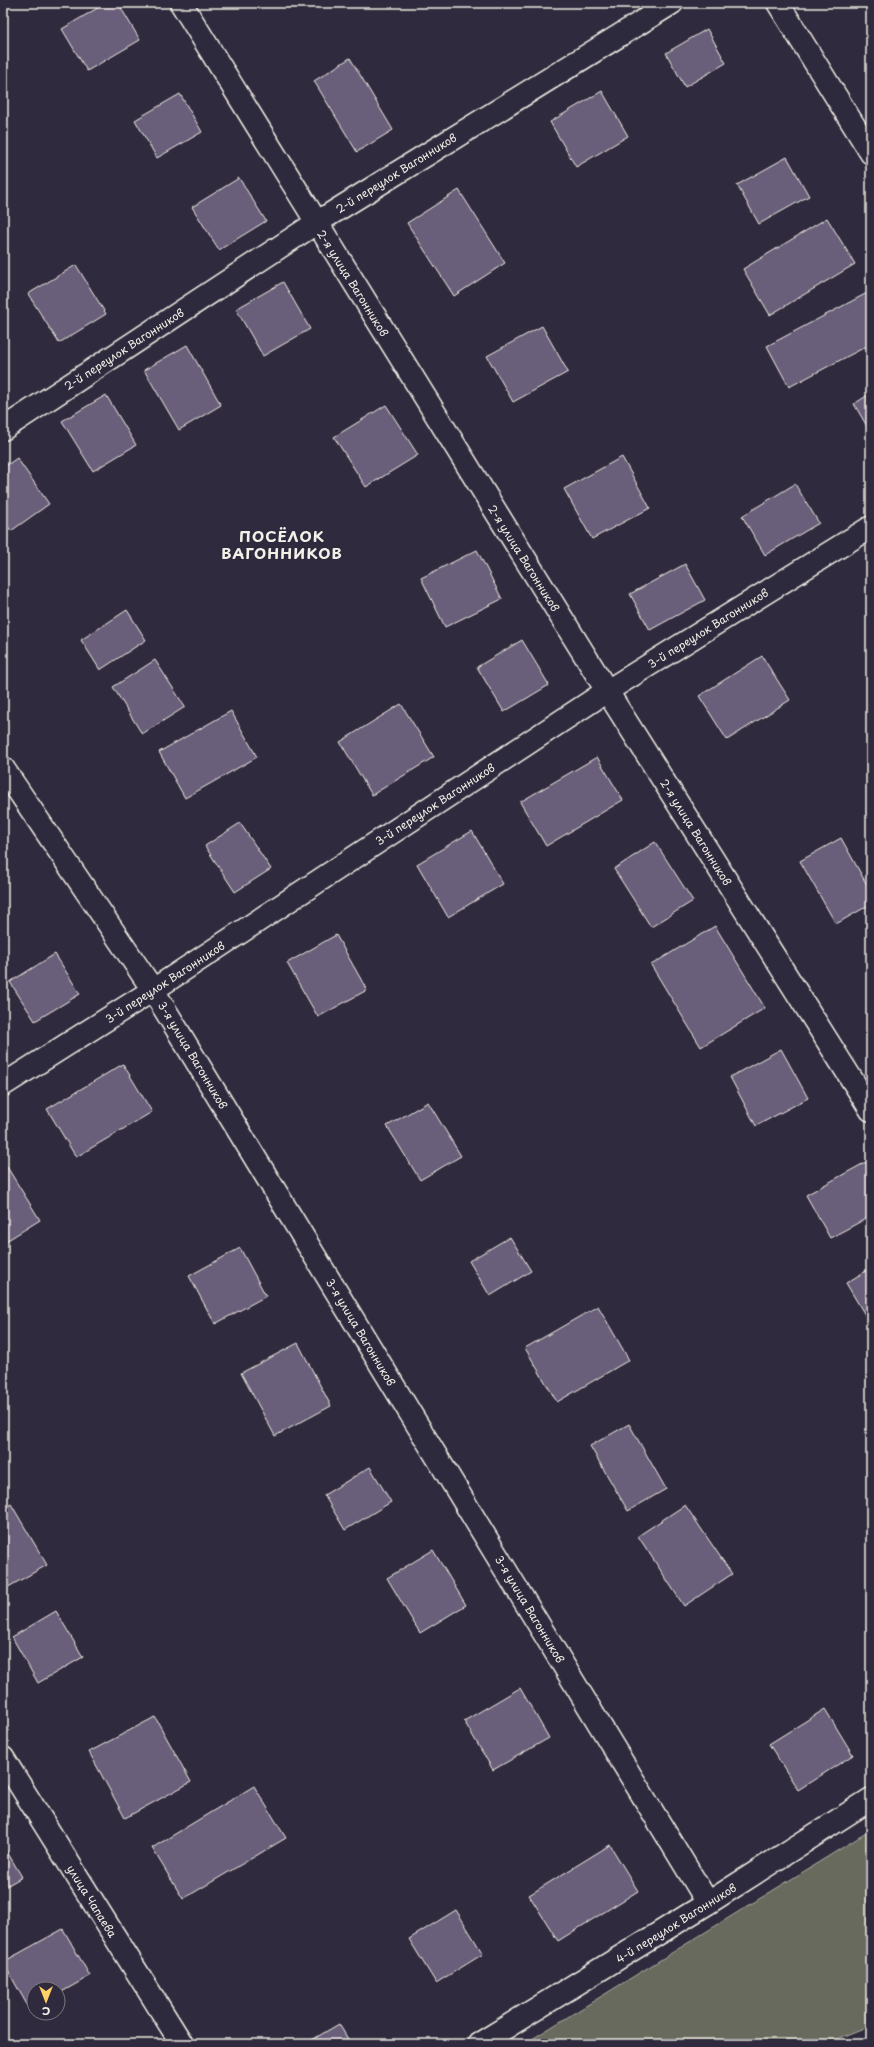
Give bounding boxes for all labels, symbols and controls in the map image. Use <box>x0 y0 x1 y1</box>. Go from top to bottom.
street label: 2-й переулок Вагонников <box>332 129 460 217</box>
street label: 2-я улица Вагонников <box>313 226 393 340</box>
street label: 2-й переулок Вагонников <box>61 304 187 394</box>
street label: 2-я улица Вагонников <box>484 501 564 615</box>
district label: ПОСЁЛОК ВАГОННИКОВ <box>221 524 343 564</box>
street label: 3-й переулок Вагонников <box>644 584 772 672</box>
street label: 3-й переулок Вагонников <box>372 759 498 849</box>
street label: 2-я улица Вагонников <box>656 775 736 889</box>
street label: 3-й переулок Вагонников <box>102 937 228 1027</box>
street label: 3-я улица Вагонников <box>154 998 232 1112</box>
street label: 3-я улица Вагонников <box>322 1275 400 1389</box>
street label: 3-я улица Вагонников <box>491 1552 569 1666</box>
street label: улица Чапаева <box>63 1861 121 1941</box>
street label: 4-й переулок Вагонников <box>612 1879 740 1967</box>
north arrow <box>26 1981 66 2021</box>
text: С <box>42 2003 50 2020</box>

